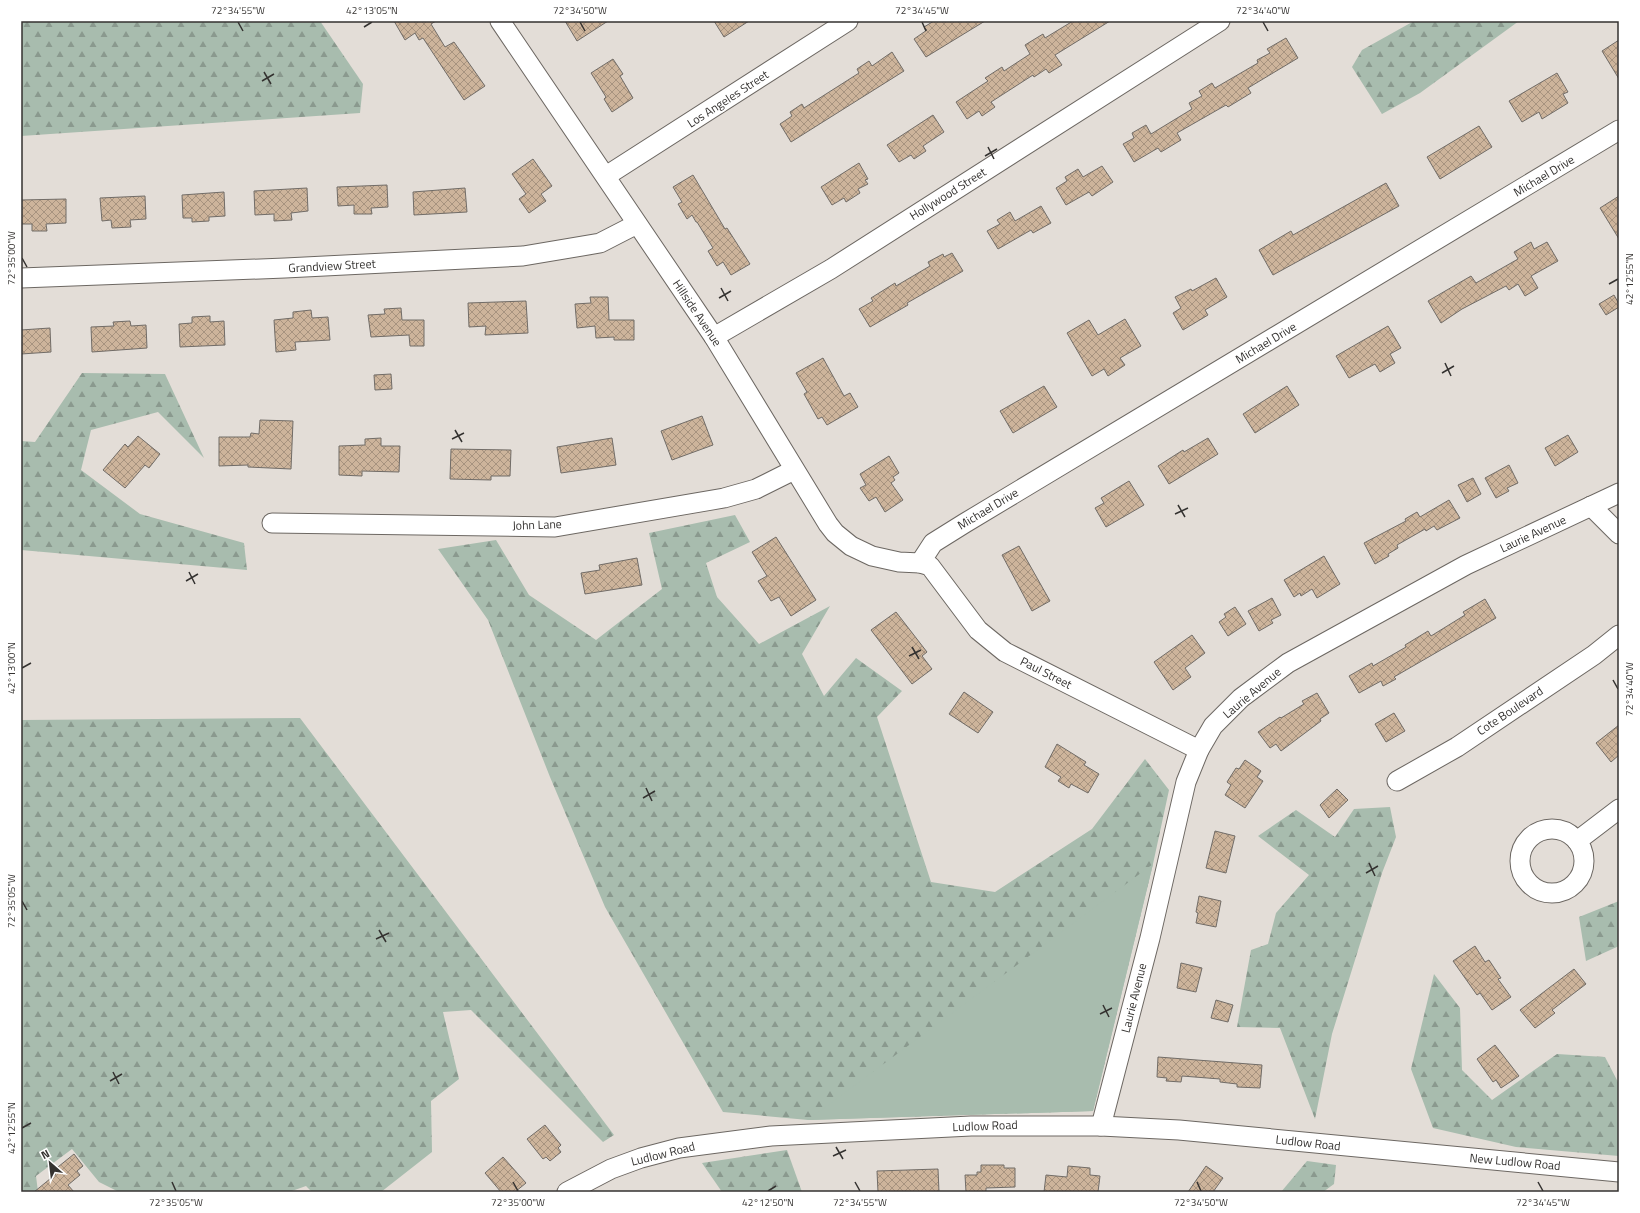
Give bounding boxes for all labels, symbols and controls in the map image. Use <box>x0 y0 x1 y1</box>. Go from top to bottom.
text: 72°34'55"W <box>211 3 265 18</box>
text: 42°13'05"N <box>346 3 398 18</box>
text: 72°34'50"W <box>553 3 607 18</box>
text: 72°34'45"W <box>895 3 949 18</box>
text: 72°34'40"W <box>1236 3 1290 18</box>
street label: Los Angeles Street <box>683 65 773 132</box>
street label: Michael Drive <box>1510 150 1578 201</box>
street label: Hollywood Street <box>906 162 990 225</box>
text: 72°35'00"W <box>4 231 19 285</box>
text: 42°12'55"N <box>1622 253 1637 305</box>
street label: Grandview Street <box>288 254 377 277</box>
street label: Hillside Avenue <box>668 275 727 350</box>
street label: Michael Drive <box>1232 317 1300 368</box>
street label: Michael Drive <box>954 483 1022 534</box>
street label: Laurie Avenue <box>1497 510 1569 557</box>
street label: John Lane <box>512 514 562 535</box>
text: 42°13'00"N <box>4 642 19 694</box>
street label: Paul Street <box>1017 651 1076 694</box>
street label: Laurie Avenue <box>1218 662 1285 723</box>
text: 72°34'40"W <box>1622 662 1637 716</box>
street label: Cote Boulevard <box>1473 681 1547 740</box>
text: 72°35'05"W <box>4 874 19 928</box>
street label: Laurie Avenue <box>1116 961 1151 1035</box>
text: 42°12'55"N <box>4 1102 19 1154</box>
street label: Ludlow Road <box>952 1115 1018 1136</box>
street label: Ludlow Road <box>1275 1130 1341 1155</box>
street label: Ludlow Road <box>629 1136 697 1171</box>
north arrow <box>30 1143 70 1183</box>
text: N <box>38 1145 52 1163</box>
street label: New Ludlow Road <box>1469 1148 1561 1175</box>
text: 72°35'05"W <box>149 1195 203 1210</box>
text: 72°35'00"W <box>491 1195 545 1210</box>
text: 42°12'50"N <box>742 1195 794 1210</box>
text: 72°34'55"W <box>833 1195 887 1210</box>
text: 72°34'50"W <box>1174 1195 1228 1210</box>
text: 72°34'45"W <box>1516 1195 1570 1210</box>

